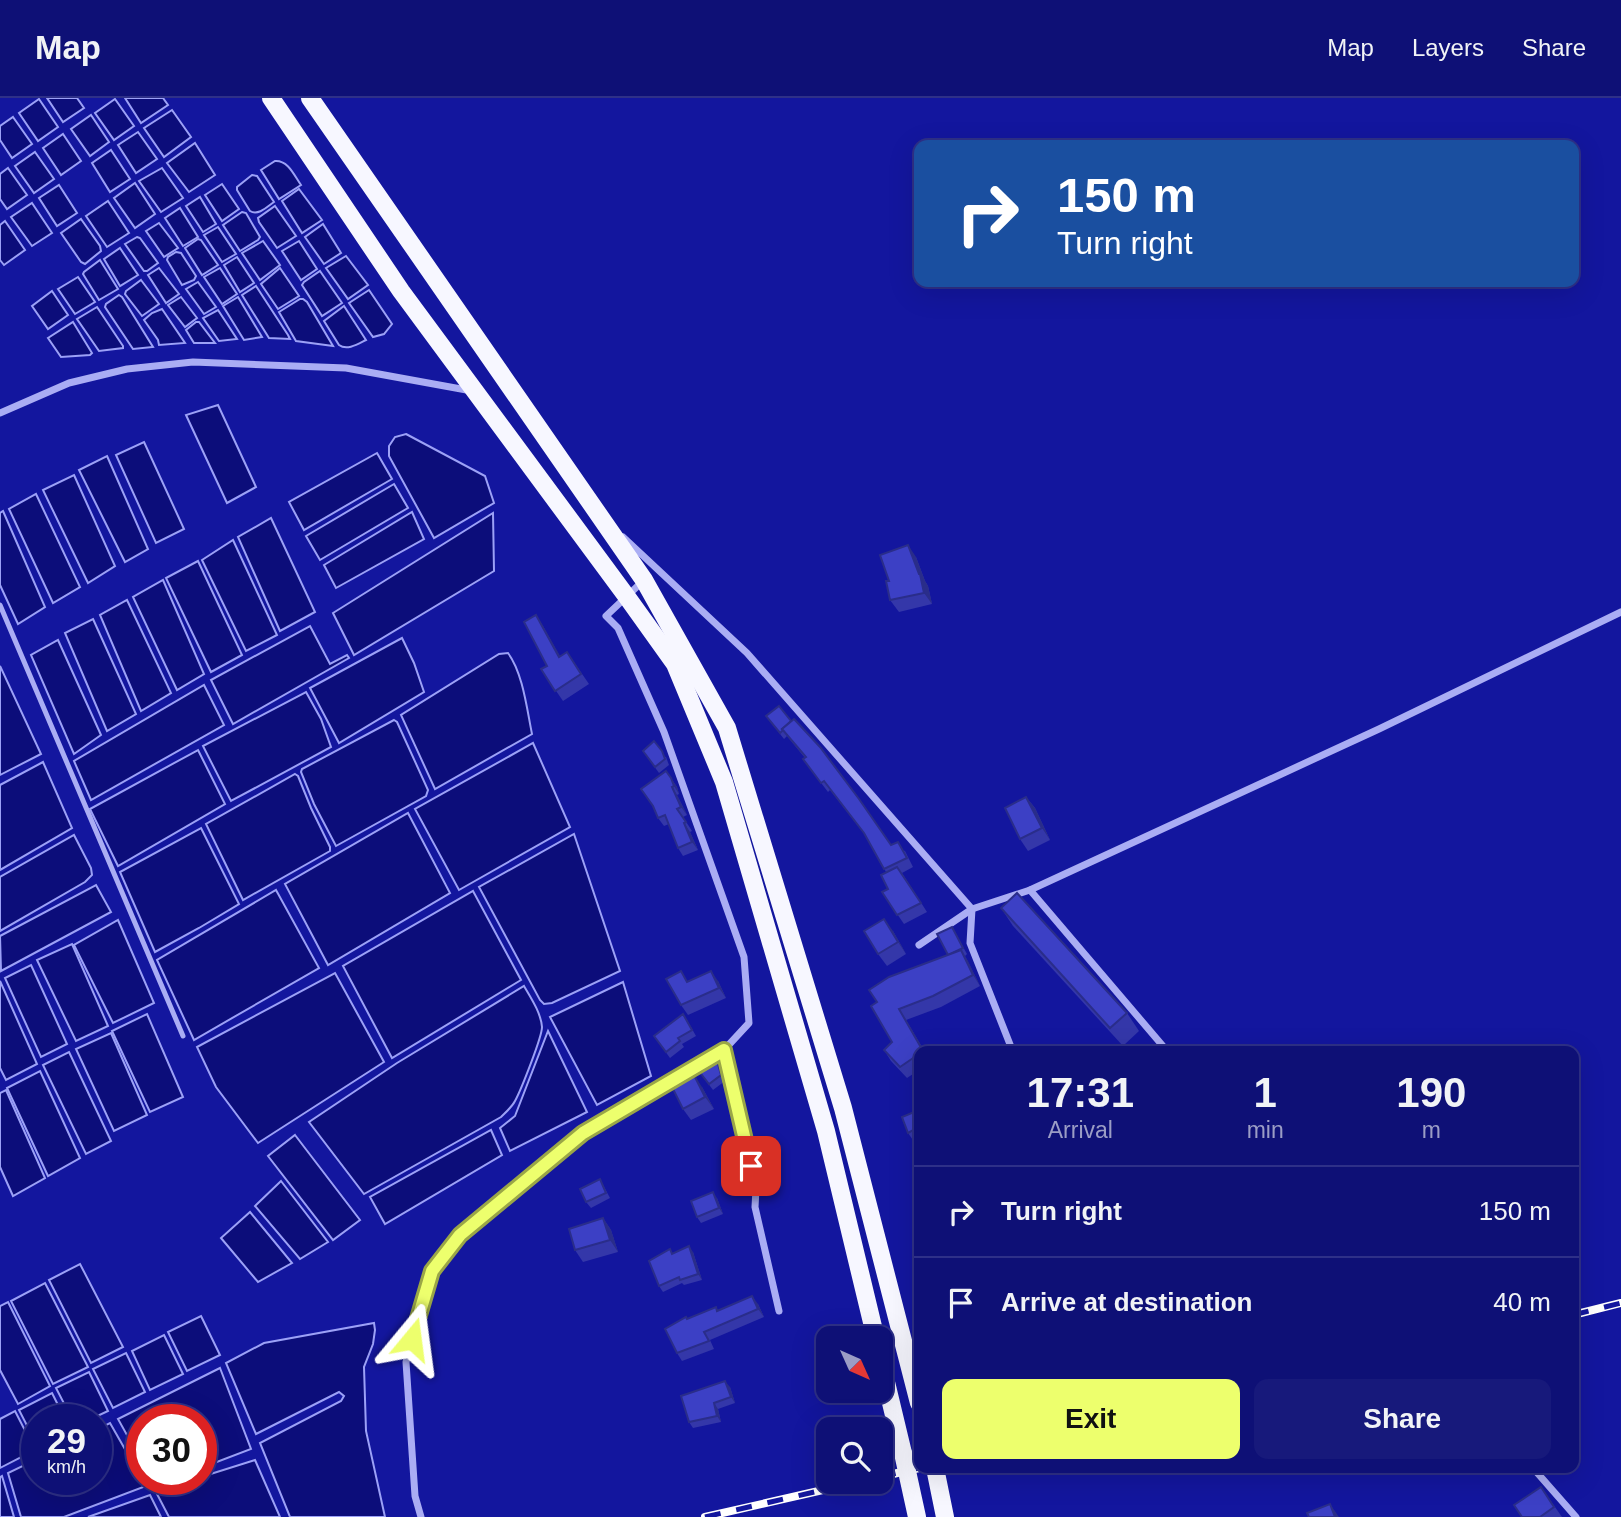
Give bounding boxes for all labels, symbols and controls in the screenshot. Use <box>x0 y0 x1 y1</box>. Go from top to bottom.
text: Map <box>35 29 101 66</box>
text: Map <box>1327 34 1374 61</box>
text: Layers <box>1412 34 1484 61</box>
text: Share <box>1522 34 1586 61</box>
icon: right <box>942 168 1033 259</box>
text: 150 m <box>1057 168 1196 222</box>
text: Turn right <box>1057 225 1193 261</box>
text: 17:31 <box>1027 1069 1134 1116</box>
text: 1 <box>1253 1069 1277 1116</box>
text: 190 <box>1396 1069 1466 1116</box>
text: Arrival <box>1048 1117 1113 1143</box>
text: min <box>1247 1117 1284 1143</box>
text: m <box>1422 1117 1441 1143</box>
pin <box>721 1136 781 1196</box>
icon: arrive <box>732 1147 770 1185</box>
icon: right <box>942 1193 980 1231</box>
text: Turn right <box>1001 1196 1122 1226</box>
text: 150 m <box>1479 1196 1551 1226</box>
icon: arrive <box>942 1284 980 1322</box>
text: Arrive at destination <box>1001 1287 1252 1317</box>
text: 40 m <box>1493 1287 1551 1317</box>
position arrow <box>375 1302 449 1376</box>
north arrow <box>816 1326 892 1404</box>
map controls <box>816 1326 893 1494</box>
button: Exit <box>942 1379 1240 1459</box>
button: Share <box>1254 1379 1551 1459</box>
speed limit sign: 30 <box>126 1404 217 1495</box>
button: search <box>816 1417 893 1494</box>
text: 29 <box>47 1421 86 1460</box>
text: km/h <box>47 1457 86 1477</box>

